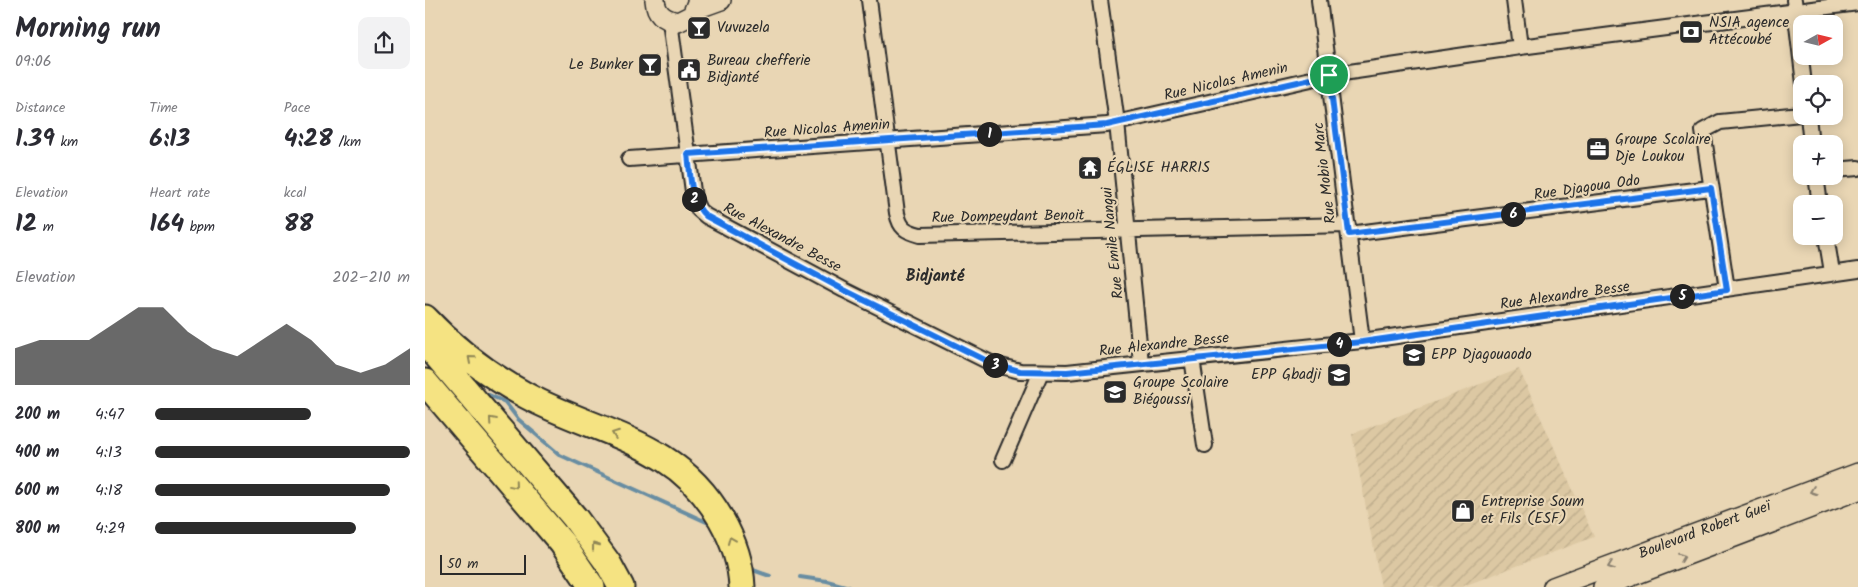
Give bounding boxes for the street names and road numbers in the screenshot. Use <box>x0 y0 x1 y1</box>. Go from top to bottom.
street label: Rue Nicolas Amenin <box>1162 56 1290 108</box>
street label: Rue Nicolas Amenin <box>763 113 891 145</box>
street label: Rue Mobio Marc <box>1307 121 1343 225</box>
street label: Rue Djagoua Odo <box>1532 169 1642 207</box>
street label: Rue Emile Nangui <box>1095 184 1131 300</box>
street label: Rue Alexandre Besse <box>719 197 846 279</box>
street label: Rue Dompeydant Benoit <box>931 204 1085 230</box>
street label: Rue Alexandre Besse <box>1499 275 1632 317</box>
street label: Rue Alexandre Besse <box>1098 326 1231 364</box>
street label: Boulevard Robert Gueï <box>1635 494 1776 566</box>

